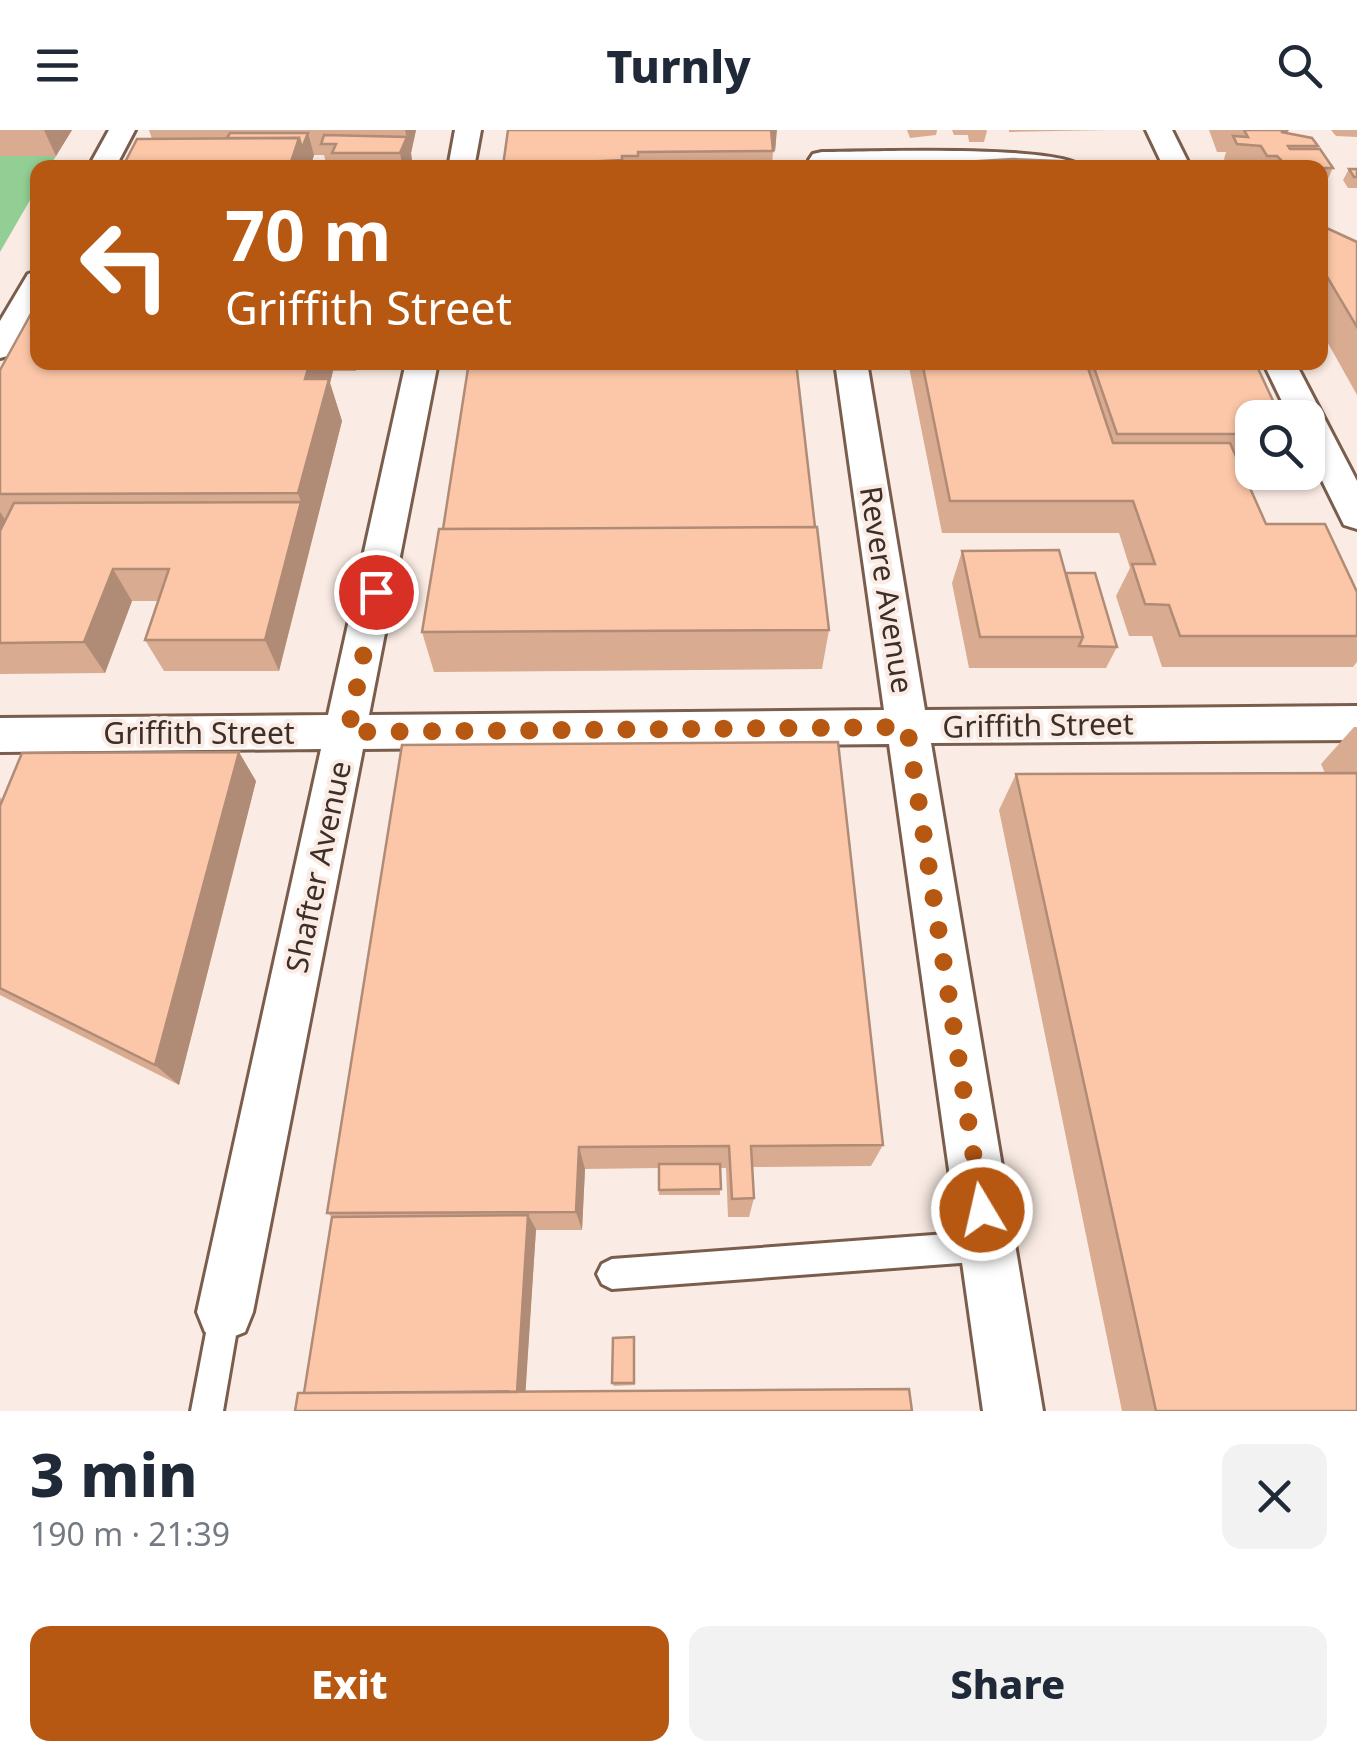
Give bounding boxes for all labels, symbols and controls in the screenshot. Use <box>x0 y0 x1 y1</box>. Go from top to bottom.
text: Turnly <box>606 35 751 96</box>
icon: menu <box>30 38 85 93</box>
icon: search <box>1272 38 1327 93</box>
text: 70 m <box>225 186 392 282</box>
icon: left <box>60 200 190 330</box>
text: Griffith Street <box>225 277 512 338</box>
map controls <box>1235 400 1325 490</box>
button: search <box>1235 400 1325 490</box>
street label: Revere Avenue <box>851 483 924 696</box>
pin <box>334 550 419 635</box>
icon: arrive <box>349 565 404 620</box>
street label: Griffith Street <box>942 702 1134 747</box>
street label: Griffith Street <box>103 712 295 753</box>
street label: Shafter Avenue <box>275 757 360 976</box>
position arrow <box>930 1158 1034 1262</box>
text: 3 min <box>30 1433 198 1515</box>
button: close <box>1222 1444 1327 1549</box>
text: 190 m · 21:39 <box>30 1512 230 1555</box>
button: Exit <box>30 1626 669 1741</box>
button: Share <box>689 1626 1327 1741</box>

